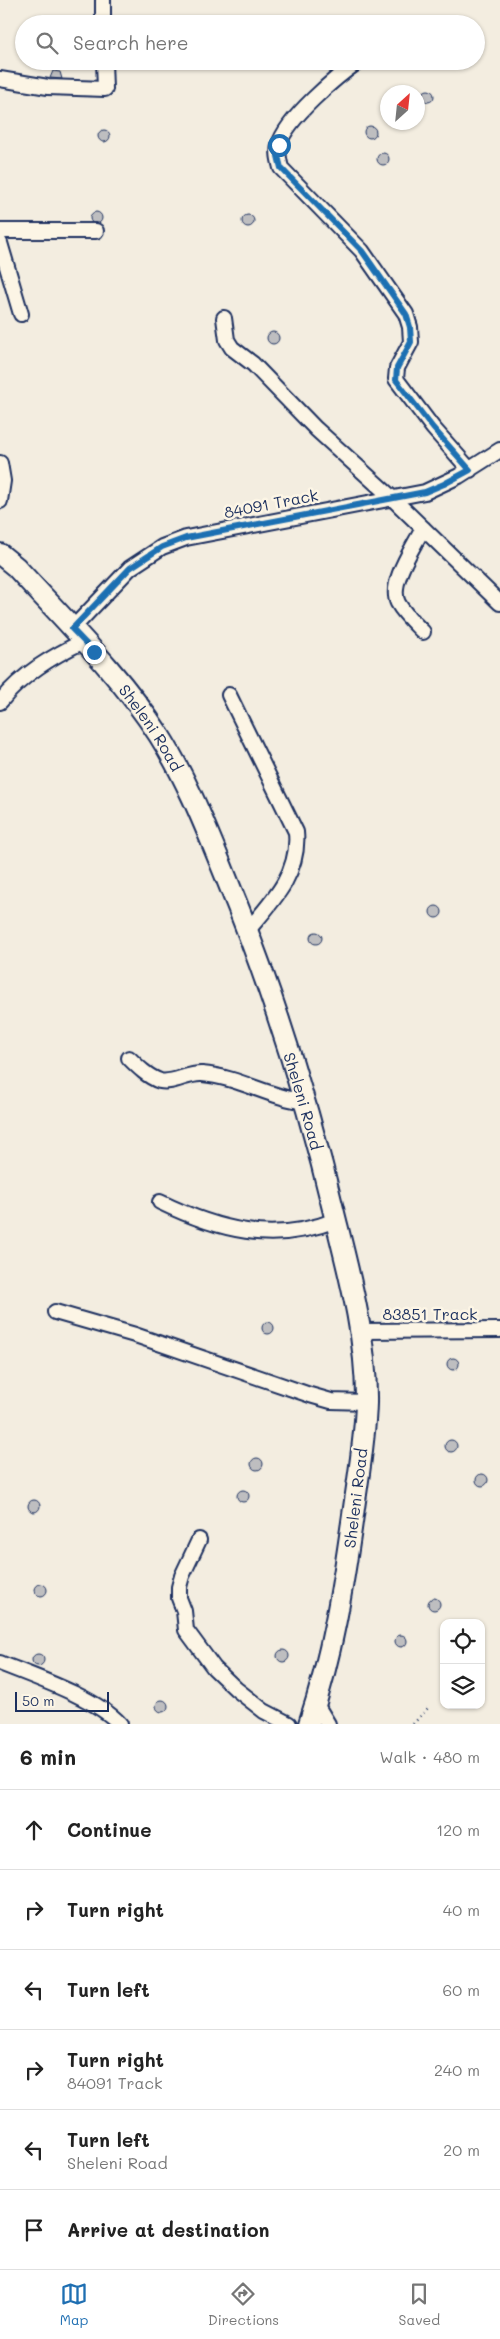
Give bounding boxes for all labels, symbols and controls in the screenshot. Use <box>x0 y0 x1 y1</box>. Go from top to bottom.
search box <box>15 15 485 70</box>
icon: search <box>33 29 61 57</box>
text: Search here <box>73 30 189 55</box>
north arrow <box>380 85 425 130</box>
route start <box>268 134 291 157</box>
street label: 84091 Track <box>222 484 320 522</box>
route end <box>83 641 106 664</box>
street label: Sheleni Road <box>115 679 188 774</box>
street label: Sheleni Road <box>280 1049 328 1152</box>
street label: 83851 Track <box>382 1303 478 1324</box>
street label: Sheleni Road <box>338 1447 372 1549</box>
map controls <box>440 1619 485 1709</box>
button: locate <box>440 1619 485 1664</box>
button: layers <box>440 1664 485 1709</box>
scale bar <box>15 1689 109 1712</box>
text: 50 m <box>22 1691 54 1710</box>
text: 6 min <box>20 1743 76 1770</box>
text: Walk · 480 m <box>379 1746 480 1767</box>
icon: ahead <box>20 1816 48 1844</box>
text: Continue <box>67 1817 152 1842</box>
text: 120 m <box>436 1819 480 1840</box>
icon: right <box>20 1896 48 1924</box>
text: Turn right <box>67 1897 164 1922</box>
text: 40 m <box>443 1899 480 1920</box>
icon: left <box>20 1976 48 2004</box>
text: Turn left <box>67 1977 150 2002</box>
text: 60 m <box>443 1979 480 2000</box>
text: Turn right <box>67 2047 164 2072</box>
icon: right <box>20 2056 48 2084</box>
text: 240 m <box>434 2059 480 2080</box>
text: 84091 Track <box>67 2072 163 2093</box>
text: Turn left <box>67 2127 150 2152</box>
icon: left <box>20 2136 48 2164</box>
text: 20 m <box>443 2139 480 2160</box>
text: Sheleni Road <box>67 2152 168 2173</box>
icon: arrive <box>20 2216 48 2244</box>
text: Arrive at destination <box>67 2217 270 2242</box>
tab: Map <box>60 2280 88 2329</box>
tab: Directions <box>208 2280 279 2329</box>
tab: Saved <box>399 2280 440 2329</box>

